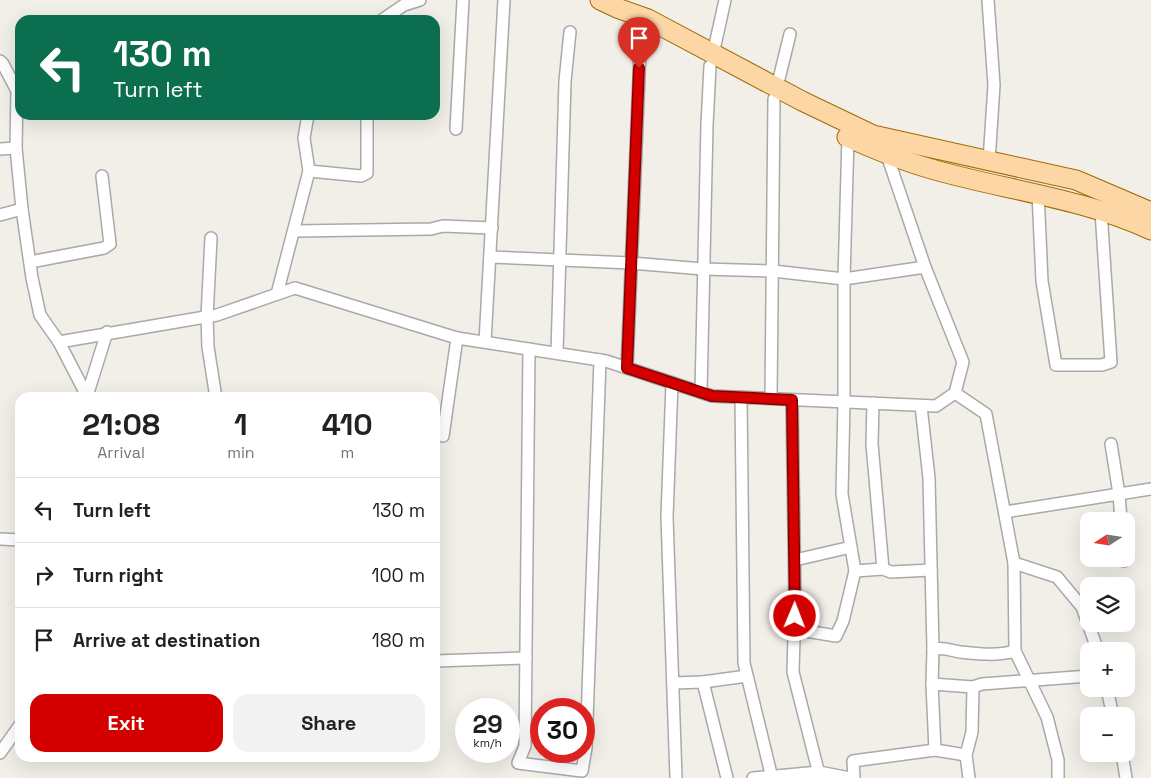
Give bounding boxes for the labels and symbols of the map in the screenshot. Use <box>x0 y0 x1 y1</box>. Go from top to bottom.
pin <box>618 17 660 68</box>
north arrow <box>1080 512 1135 568</box>
position arrow <box>768 589 820 641</box>
speed limit sign: 30 <box>530 698 595 763</box>

